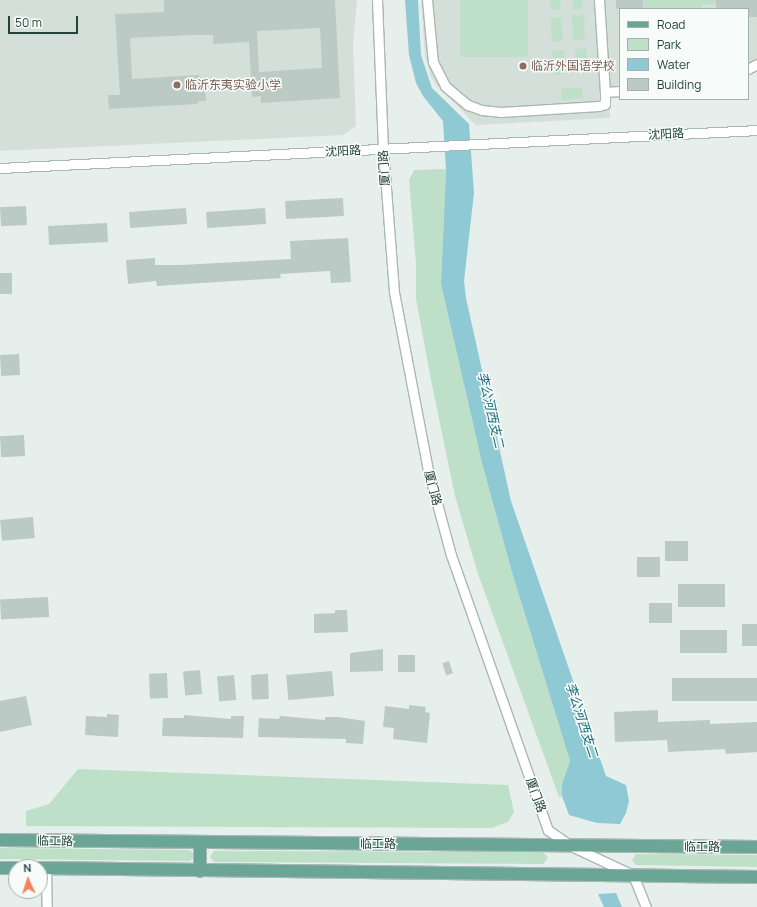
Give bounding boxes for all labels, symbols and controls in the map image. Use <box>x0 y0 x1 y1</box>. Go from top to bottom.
scale bar <box>10 8 80 34</box>
legend <box>619 8 749 100</box>
text: 50 m <box>15 14 42 31</box>
text: Road <box>657 16 685 33</box>
text: Park <box>657 36 681 53</box>
text: Water <box>657 56 690 73</box>
place label: 临沂外国语学校 <box>531 59 615 73</box>
marker: 临沂外国语学校 <box>518 61 528 71</box>
text: Building <box>657 76 701 93</box>
place label: 临沂东夷实验小学 <box>185 78 281 92</box>
marker: 临沂东夷实验小学 <box>172 80 182 90</box>
street label: 沈阳路 <box>648 126 684 142</box>
street label: 沈阳路 <box>325 143 361 159</box>
street label: 厦门路 <box>376 150 392 186</box>
water label: 李公河西支二 <box>475 370 507 450</box>
street label: 厦门路 <box>421 469 445 507</box>
water label: 李公河西支二 <box>563 680 601 760</box>
street label: 厦门路 <box>523 776 549 814</box>
street label: 临工路 <box>37 833 73 849</box>
street label: 临工路 <box>360 837 396 851</box>
street label: 临工路 <box>684 840 720 854</box>
north arrow <box>8 859 48 899</box>
text: N <box>23 860 32 875</box>

